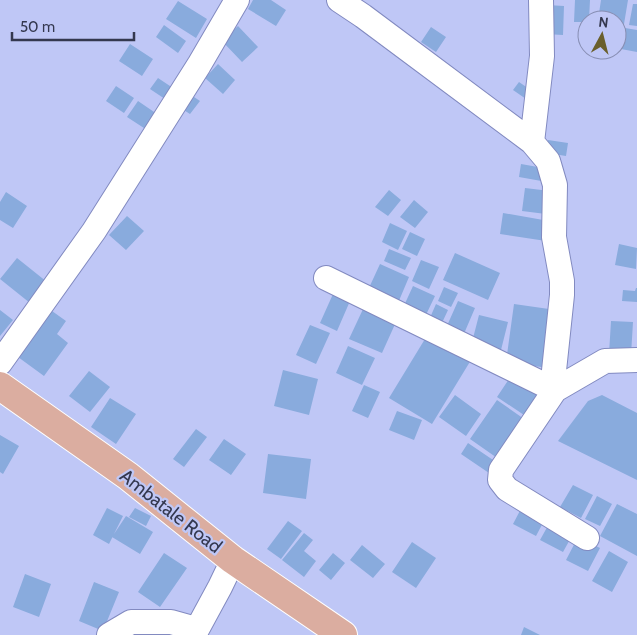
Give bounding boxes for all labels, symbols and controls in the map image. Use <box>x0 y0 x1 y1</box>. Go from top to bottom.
scale bar <box>12 10 135 42</box>
north arrow <box>577 10 627 60</box>
text: N <box>598 13 610 32</box>
text: 50 m <box>20 18 55 36</box>
street label: Ambatale Road <box>115 464 227 558</box>

